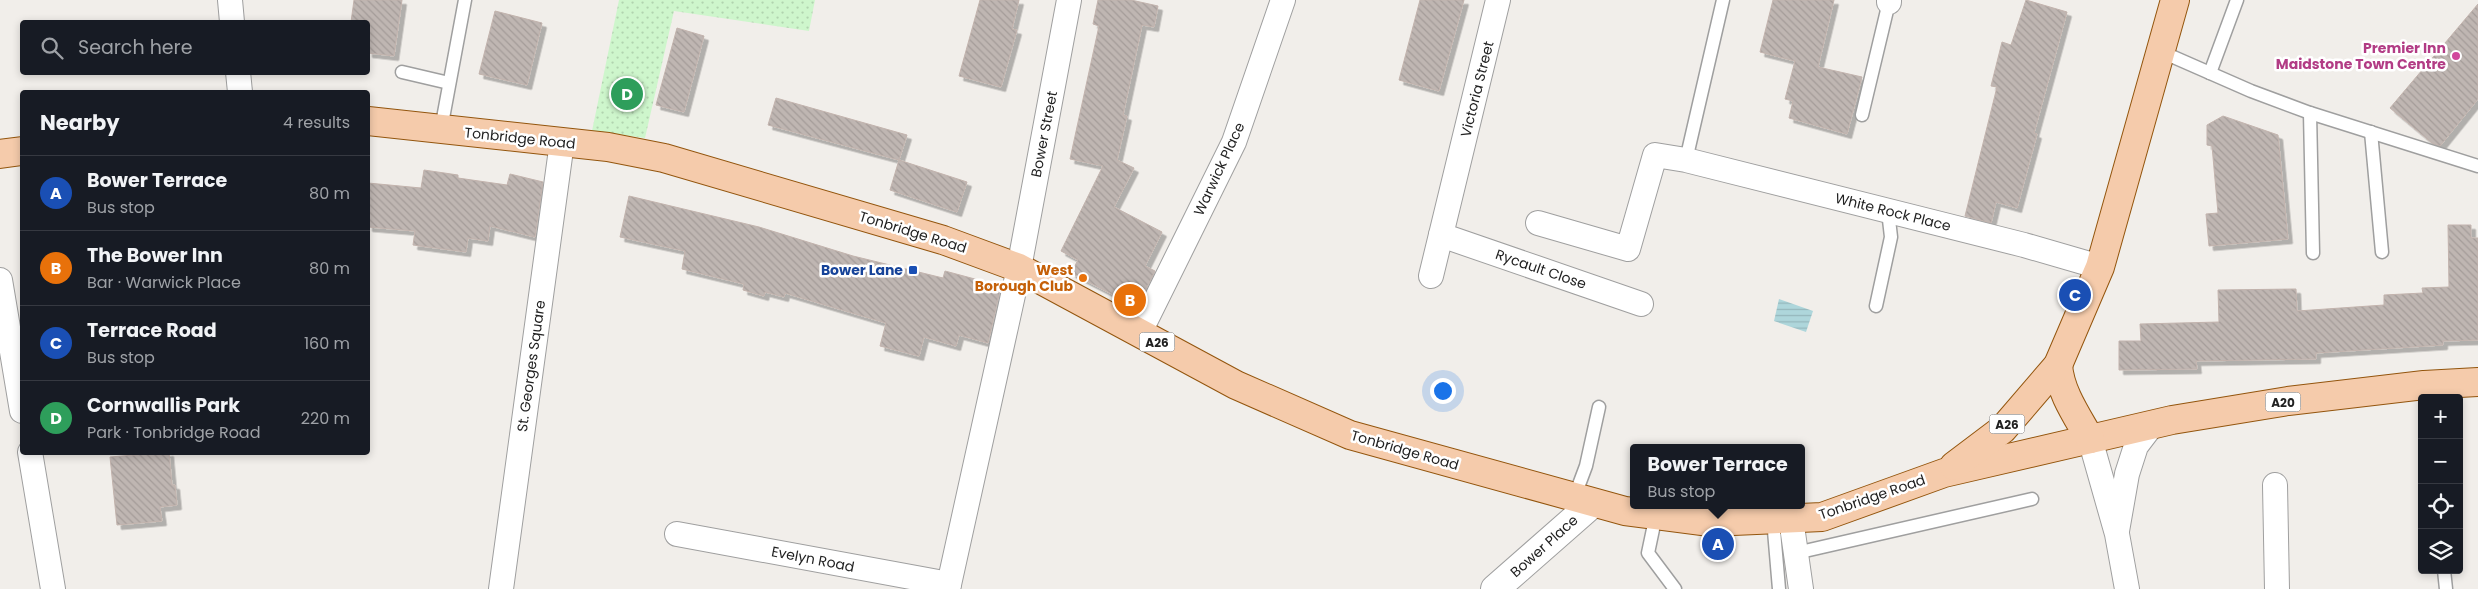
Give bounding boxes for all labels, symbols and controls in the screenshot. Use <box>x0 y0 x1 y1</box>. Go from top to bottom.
search box <box>20 20 370 75</box>
icon: search <box>38 34 66 62</box>
text: Search here <box>78 34 192 61</box>
place label: Premier Inn Maidstone Town Centre <box>2276 38 2446 74</box>
street label: Victoria Street <box>1455 39 1499 139</box>
marker: Premier Inn Maidstone Town Centre <box>2450 50 2462 62</box>
pin: D <box>611 75 643 113</box>
street label: Bower Street <box>1026 89 1062 179</box>
text: Nearby <box>40 108 120 137</box>
text: 4 results <box>283 111 350 134</box>
street label: Warwick Place <box>1189 119 1250 219</box>
street label: Tonbridge Road <box>464 122 576 154</box>
text: Bower Terrace <box>87 167 227 194</box>
text: A <box>50 182 62 205</box>
text: 80 m <box>309 182 350 205</box>
street label: White Rock Place <box>1833 188 1953 236</box>
text: Bus stop <box>87 196 155 219</box>
street label: Tonbridge Road <box>857 206 969 258</box>
text: The Bower Inn <box>87 242 223 269</box>
street label: Rycault Close <box>1493 244 1589 294</box>
text: B <box>51 257 61 280</box>
text: 80 m <box>309 257 350 280</box>
place label: Bower Lane <box>821 260 903 280</box>
place label: West Borough Club <box>975 260 1073 296</box>
marker: Bower Lane <box>907 264 919 276</box>
text: Bar · Warwick Place <box>87 271 241 294</box>
marker: West Borough Club <box>1077 272 1089 284</box>
pin: C <box>2059 276 2091 314</box>
pin: B <box>1114 281 1146 319</box>
street label: St. Georges Square <box>512 298 550 433</box>
text: Terrace Road <box>87 317 217 344</box>
text: C <box>50 332 62 355</box>
text: 160 m <box>304 332 350 355</box>
road number: A26 <box>1140 332 1174 352</box>
text: Bus stop <box>87 346 155 369</box>
your location <box>1430 378 1456 404</box>
text: Cornwallis Park <box>87 392 240 419</box>
road number: A20 <box>2266 392 2300 412</box>
map controls <box>2418 394 2463 574</box>
button: + <box>2418 394 2463 439</box>
text: D <box>50 407 62 430</box>
text: 220 m <box>301 407 350 430</box>
road number: A26 <box>1990 414 2024 434</box>
text: Park · Tonbridge Road <box>87 421 261 444</box>
street label: Tonbridge Road <box>1349 425 1461 475</box>
button: − <box>2418 439 2463 484</box>
popup <box>1630 444 1805 509</box>
text: Bower Terrace <box>1647 451 1788 478</box>
street label: Tonbridge Road <box>1816 469 1928 525</box>
text: Bus stop <box>1647 480 1715 503</box>
button: locate <box>2418 484 2463 529</box>
street label: Bower Place <box>1506 510 1582 582</box>
pin: A <box>1702 525 1734 563</box>
button: layers <box>2418 529 2463 574</box>
street label: Evelyn Road <box>770 541 856 577</box>

